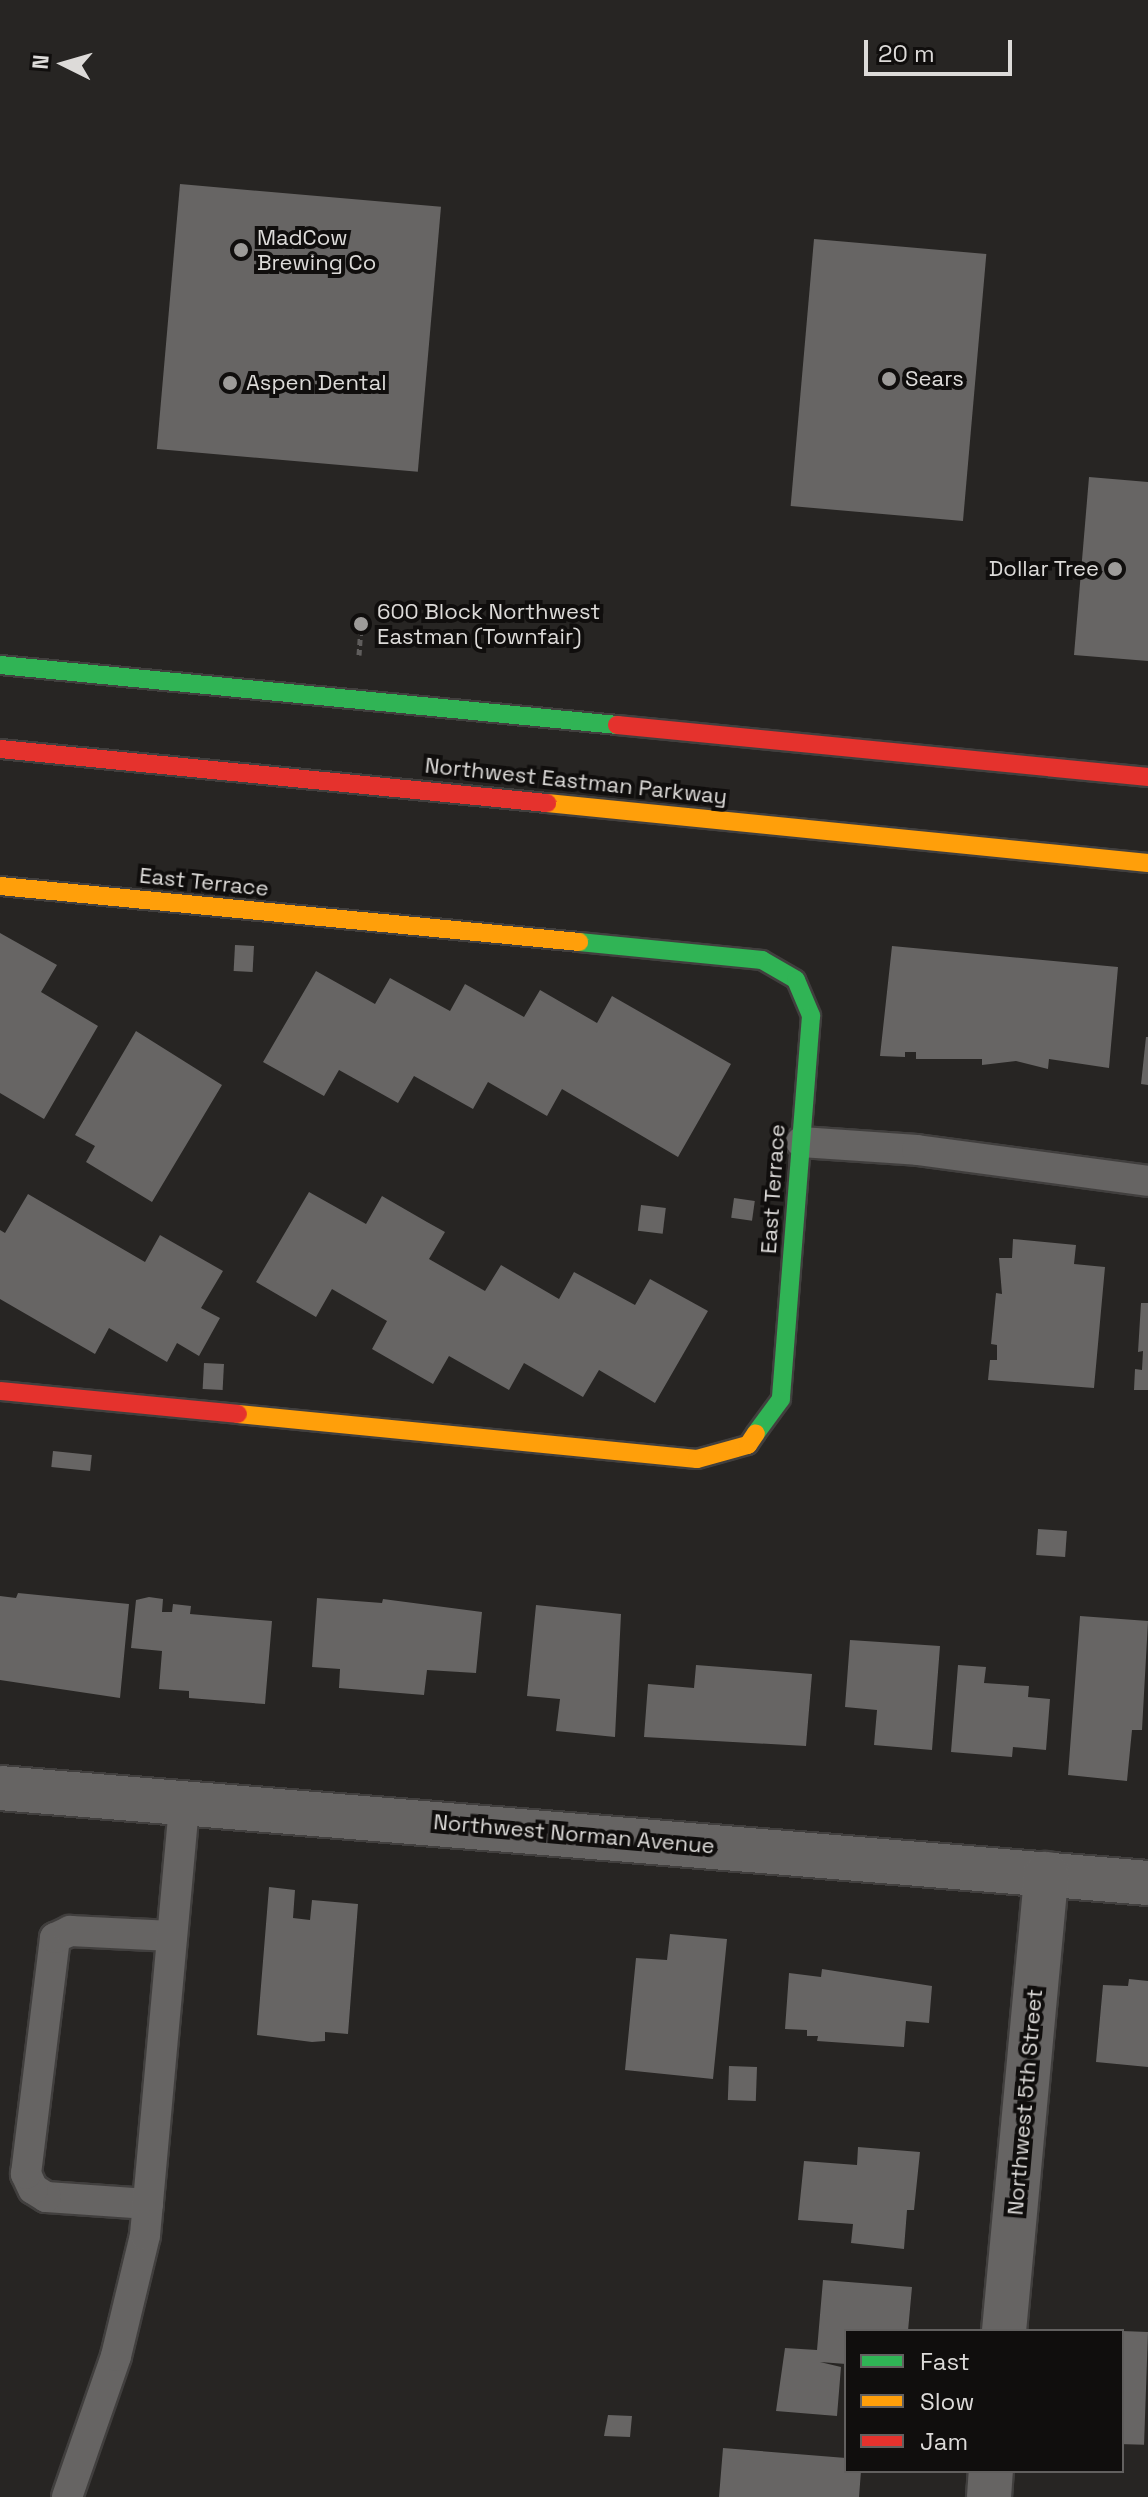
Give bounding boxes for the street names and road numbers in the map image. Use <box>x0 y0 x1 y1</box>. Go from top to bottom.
street label: Northwest Eastman Parkway <box>424 752 728 810</box>
street label: East Terrace <box>138 862 270 902</box>
street label: East Terrace <box>755 1123 791 1255</box>
street label: Northwest Norman Avenue <box>432 1809 716 1859</box>
street label: Northwest 5th Street <box>1002 1988 1048 2216</box>

